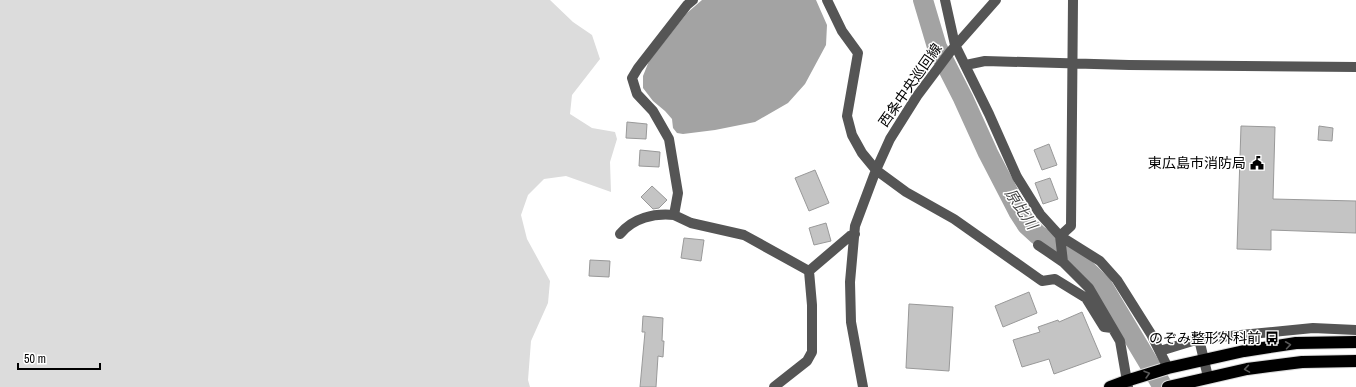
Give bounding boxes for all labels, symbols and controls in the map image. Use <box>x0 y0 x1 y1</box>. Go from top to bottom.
street label: 西条中央巡回線 <box>875 40 945 130</box>
place label: 東広島市消防局 <box>1148 154 1246 172</box>
public building icon: 東広島市消防局 <box>1249 155 1265 171</box>
water label: 原比川 <box>1000 184 1044 235</box>
place label: のぞみ整形外科前 <box>1149 329 1261 347</box>
bus stop icon: のぞみ整形外科前 <box>1264 330 1280 346</box>
one-way arrow <box>1285 340 1291 349</box>
scale bar <box>18 345 100 371</box>
text: 50 m <box>24 351 46 367</box>
one-way arrow <box>1244 364 1251 373</box>
one-way arrow <box>1143 370 1150 379</box>

